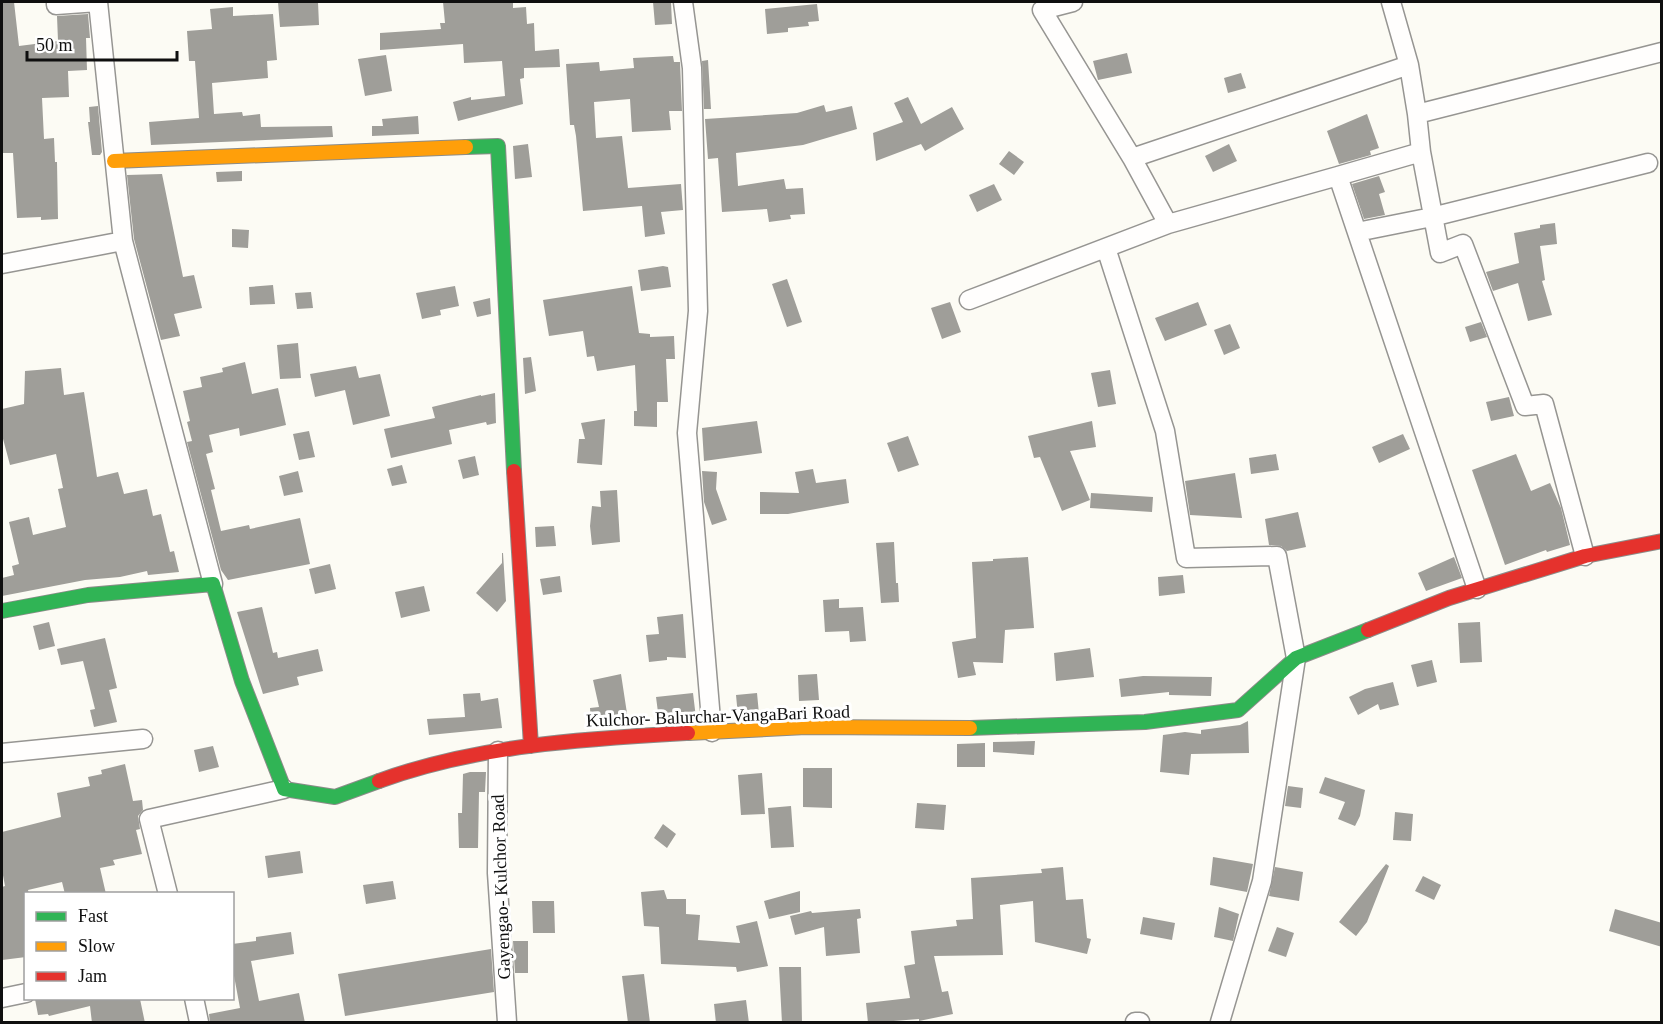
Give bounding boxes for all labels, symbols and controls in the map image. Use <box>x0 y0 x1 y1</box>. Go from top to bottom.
scale bar <box>27 24 177 62</box>
text: 50 m <box>36 35 73 55</box>
street label: Kulchor- Balurchar-VangaBari Road <box>586 701 850 731</box>
street label: Gayengao- Kulchor Road <box>488 794 514 980</box>
legend <box>24 892 234 1000</box>
text: Fast <box>78 906 108 926</box>
text: Slow <box>78 936 115 956</box>
text: Jam <box>78 966 107 986</box>

